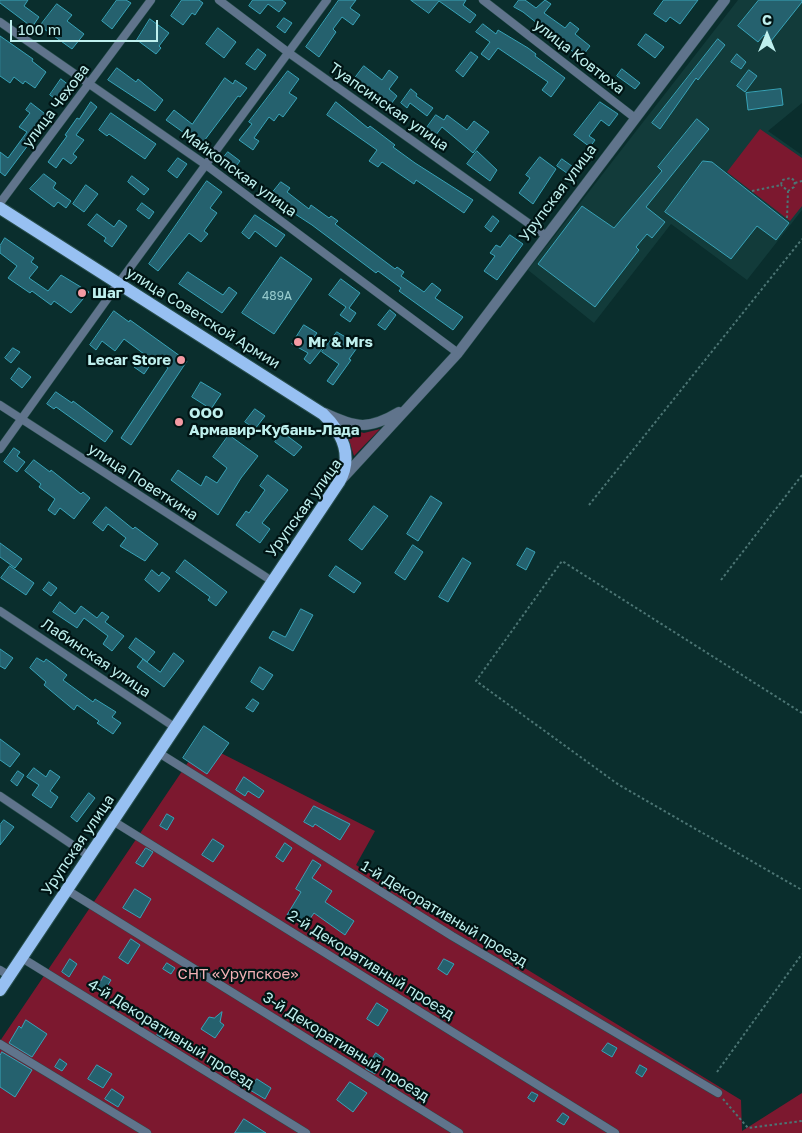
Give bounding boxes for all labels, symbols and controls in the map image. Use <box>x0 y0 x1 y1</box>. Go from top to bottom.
scale bar <box>12 10 160 42</box>
north arrow <box>742 10 792 60</box>
text: С <box>762 11 772 28</box>
street label: улица Ковтюха <box>530 16 628 98</box>
text: 100 m <box>18 20 61 38</box>
street label: Туапсинская улица <box>326 59 452 155</box>
street label: улица Чехова <box>19 61 93 151</box>
street label: Майкопская улица <box>178 125 300 221</box>
street label: Урупская улица <box>516 141 600 245</box>
street label: улица Советской Армии <box>123 263 283 373</box>
place label: Шаг <box>92 284 123 302</box>
marker: Шаг <box>76 287 88 299</box>
house number: 489А <box>262 289 292 303</box>
place label: Mr & Mrs <box>308 333 373 351</box>
marker: Mr & Mrs <box>292 336 304 348</box>
place label: Lecar Store <box>87 351 171 369</box>
marker: Lecar Store <box>175 354 187 366</box>
place label: ООО Армавир-Кубань-Лада <box>189 404 359 439</box>
marker: ООО Армавир-Кубань-Лада <box>173 416 185 428</box>
street label: улица Поветкина <box>85 440 201 524</box>
street label: Урупская улица <box>262 455 346 561</box>
street label: Лабинская улица <box>38 615 154 701</box>
street label: Урупская улица <box>38 791 118 899</box>
street label: 1-й Декоративный проезд <box>357 857 531 971</box>
street label: 2-й Декоративный проезд <box>285 906 457 1024</box>
park label: СНТ «Урупское» <box>177 965 299 983</box>
street label: 4-й Декоративный проезд <box>84 975 258 1093</box>
street label: 3-й Декоративный проезд <box>260 988 432 1106</box>

